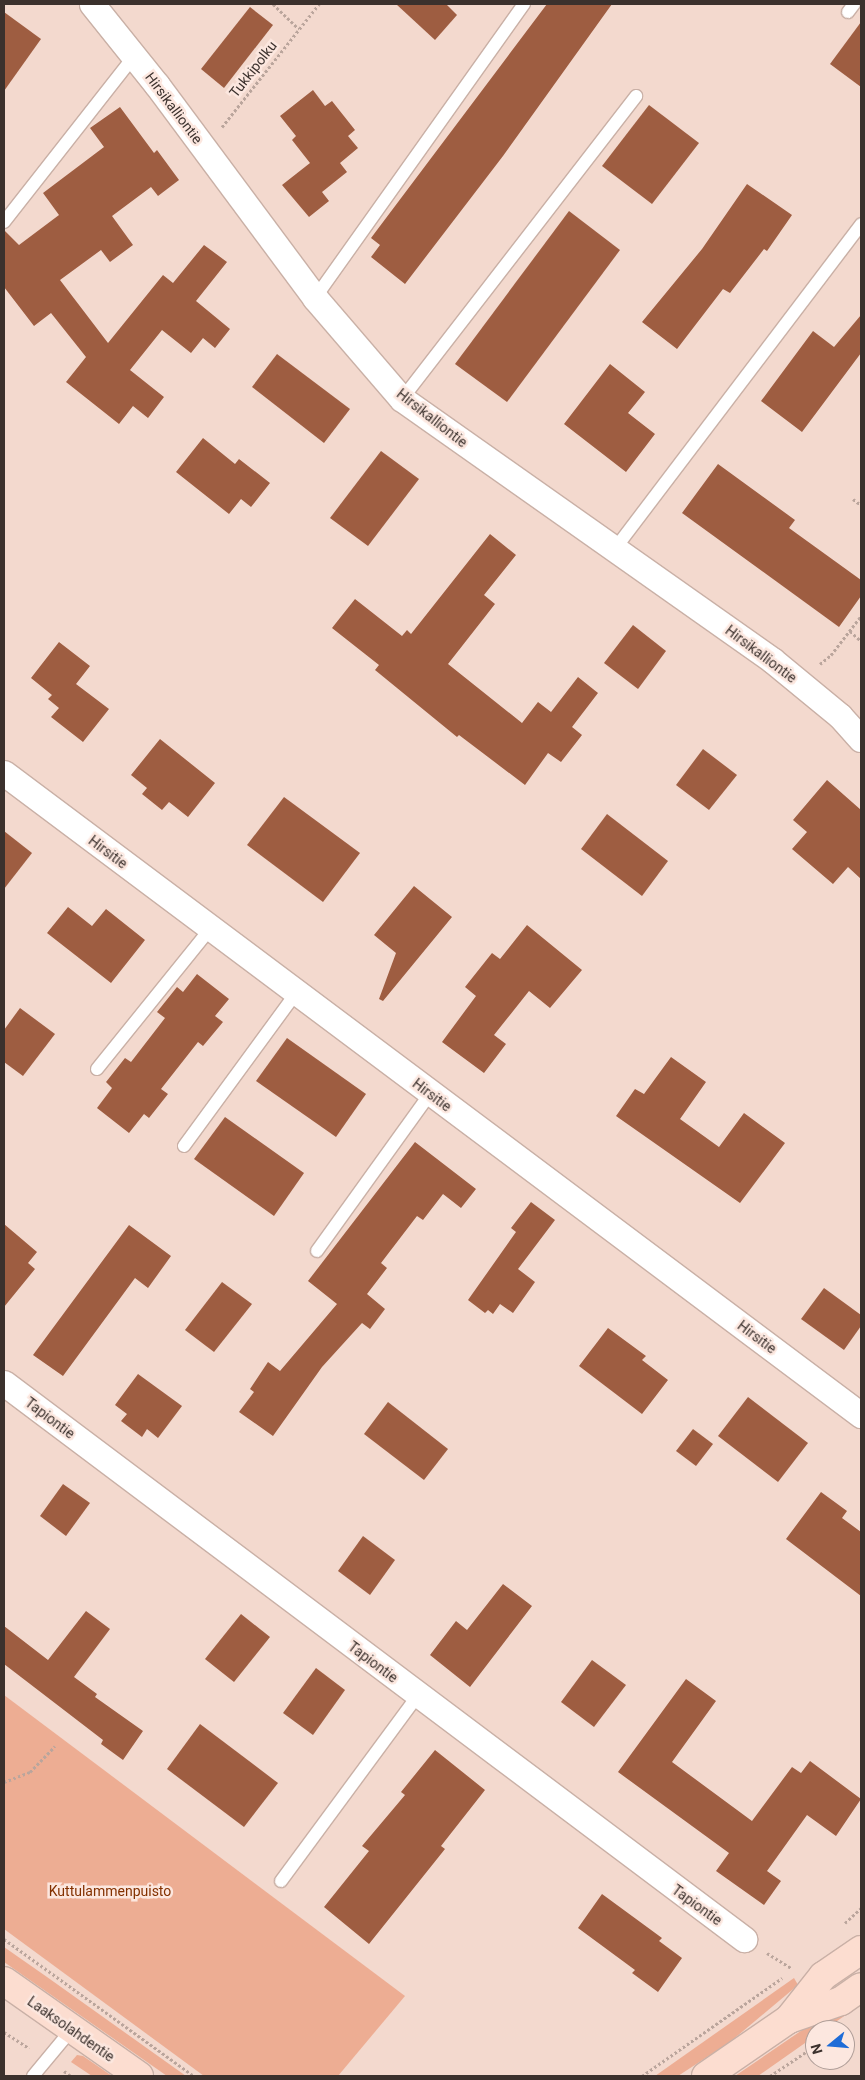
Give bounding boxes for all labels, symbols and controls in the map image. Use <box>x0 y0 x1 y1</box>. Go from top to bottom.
street label: Tukkipolku <box>226 37 280 101</box>
street label: Hirsikalliontie <box>142 69 206 147</box>
street label: Hirsikalliontie <box>393 385 471 451</box>
street label: Hirsikalliontie <box>722 622 800 686</box>
street label: Hirsitie <box>85 832 131 872</box>
street label: Hirsitie <box>409 1075 455 1115</box>
street label: Hirsitie <box>734 1317 780 1357</box>
street label: Tapiontie <box>22 1394 78 1442</box>
street label: Tapiontie <box>345 1638 401 1686</box>
street label: Tapiontie <box>669 1881 725 1929</box>
park label: Kuttulammenpuisto <box>49 1883 171 1899</box>
street label: Laaksolahdentie <box>24 1993 118 2065</box>
north arrow <box>805 2020 855 2070</box>
text: N <box>808 2042 826 2056</box>

